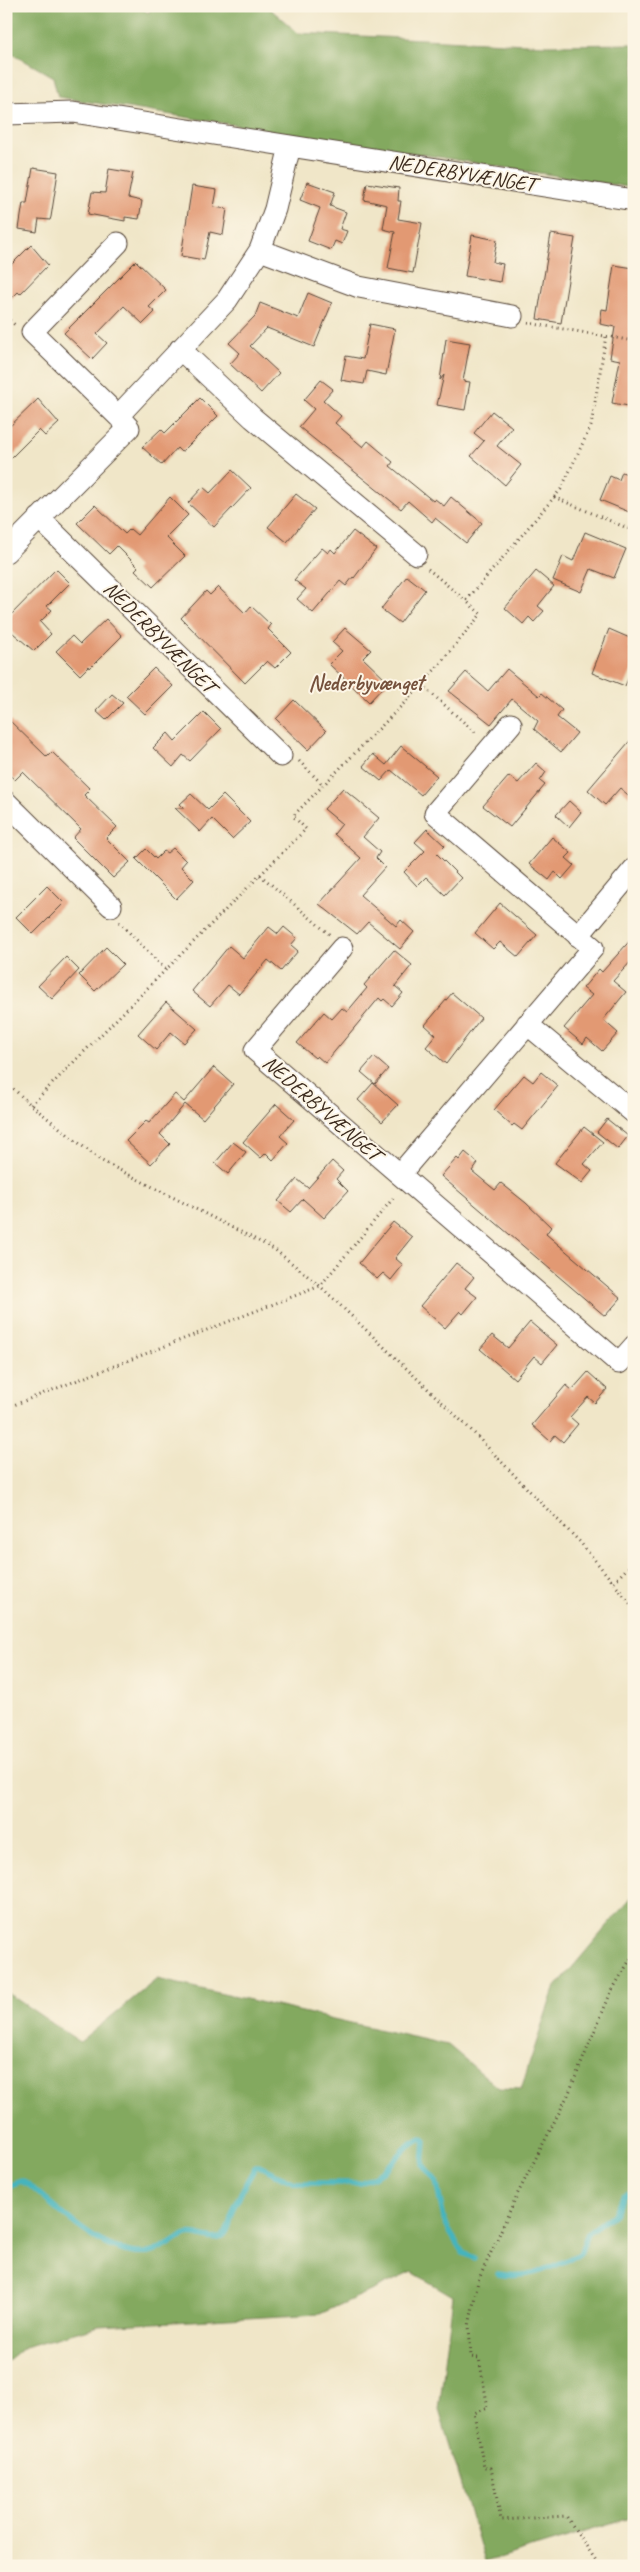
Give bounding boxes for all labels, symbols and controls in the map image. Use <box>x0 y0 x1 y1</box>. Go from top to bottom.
street label: NEDERBYVÆNGET <box>387 149 543 198</box>
street label: NEDERBYVÆNGET <box>98 575 225 702</box>
district label: Nederbyvænget <box>308 669 427 697</box>
street label: NEDERBYVÆNGET <box>257 1050 391 1170</box>

